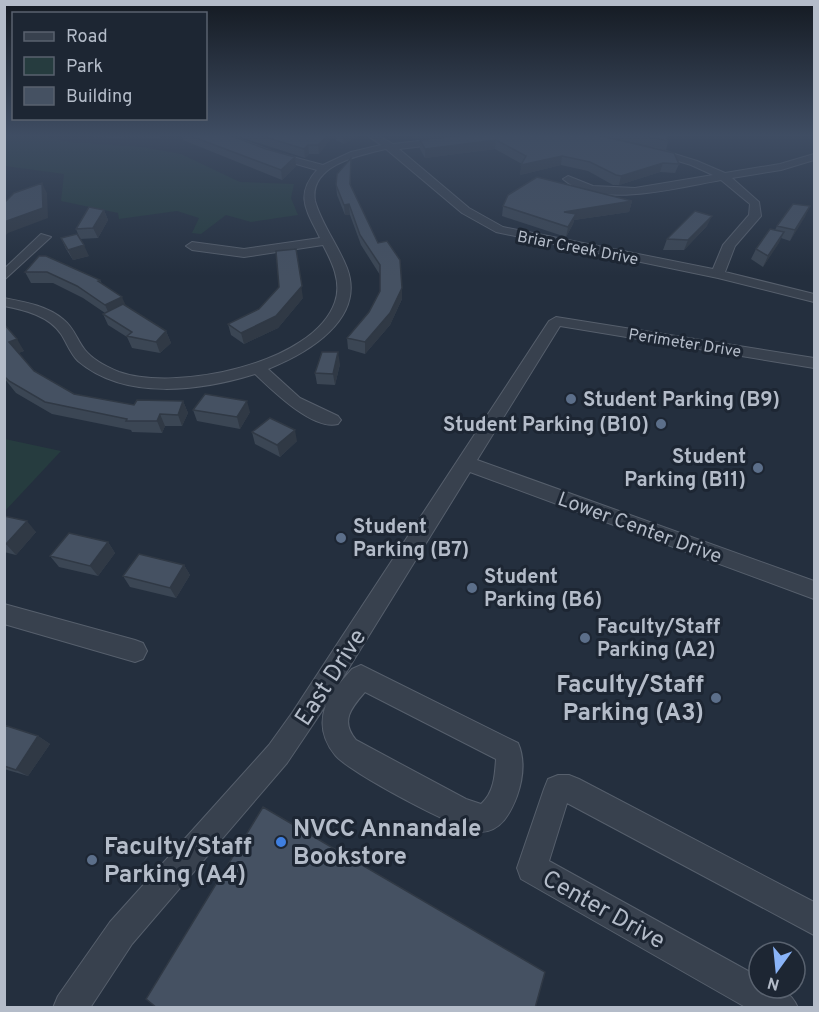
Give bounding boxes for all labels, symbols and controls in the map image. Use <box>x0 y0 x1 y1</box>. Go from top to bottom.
legend <box>12 12 207 120</box>
text: Road <box>66 26 108 49</box>
text: Park <box>66 56 103 79</box>
text: Building <box>66 86 132 109</box>
street label: Briar Creek Drive <box>515 227 640 271</box>
street label: Perimeter Drive <box>627 325 742 363</box>
place label: Student Parking (B9) <box>583 388 780 414</box>
marker: Student Parking (B9) <box>564 392 578 406</box>
place label: Student Parking (B10) <box>443 413 649 439</box>
marker: Student Parking (B10) <box>654 417 668 431</box>
place label: Student Parking (B11) <box>624 445 746 494</box>
marker: Student Parking (B11) <box>751 461 765 475</box>
street label: Lower Center Drive <box>554 487 725 571</box>
place label: Student Parking (B7) <box>353 515 469 564</box>
marker: Student Parking (B7) <box>334 531 348 545</box>
place label: Student Parking (B6) <box>484 565 602 614</box>
marker: Student Parking (B6) <box>465 581 479 595</box>
place label: Faculty/Staff Parking (A2) <box>597 615 720 664</box>
street label: East Drive <box>289 624 374 732</box>
marker: Faculty/Staff Parking (A2) <box>578 631 592 645</box>
place label: Faculty/Staff Parking (A3) <box>556 671 704 729</box>
marker: Faculty/Staff Parking (A3) <box>709 691 723 705</box>
place label: NVCC Annandale Bookstore <box>293 815 481 873</box>
place label: Faculty/Staff Parking (A4) <box>104 833 252 891</box>
marker: NVCC Annandale Bookstore <box>274 835 288 849</box>
marker: Faculty/Staff Parking (A4) <box>85 853 99 867</box>
street label: Center Drive <box>536 865 670 957</box>
north arrow <box>747 940 807 1000</box>
text: N <box>765 971 782 994</box>

